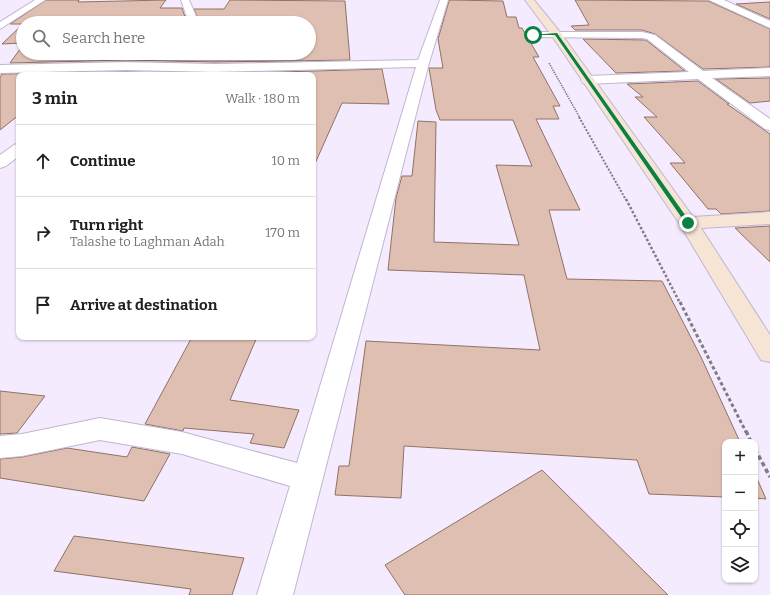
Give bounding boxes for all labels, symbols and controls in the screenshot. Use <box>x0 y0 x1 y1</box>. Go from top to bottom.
search box <box>16 16 316 60</box>
route start <box>524 26 542 44</box>
icon: search <box>30 27 52 49</box>
text: Search here <box>62 29 145 47</box>
text: 3 min <box>32 88 77 109</box>
text: Walk · 180 m <box>225 91 300 106</box>
icon: ahead <box>32 150 54 172</box>
text: Continue <box>70 152 136 170</box>
text: 10 m <box>271 153 300 168</box>
route end <box>679 214 697 232</box>
text: Turn right <box>70 216 143 234</box>
icon: right <box>32 222 54 244</box>
text: 170 m <box>265 225 300 240</box>
text: Talashe to Laghman Adah <box>70 234 225 249</box>
icon: arrive <box>32 294 54 316</box>
text: Arrive at destination <box>70 296 217 314</box>
map controls <box>722 439 758 583</box>
button: + <box>722 439 758 475</box>
button: − <box>722 475 758 511</box>
button: locate <box>722 511 758 547</box>
button: layers <box>722 547 758 583</box>

